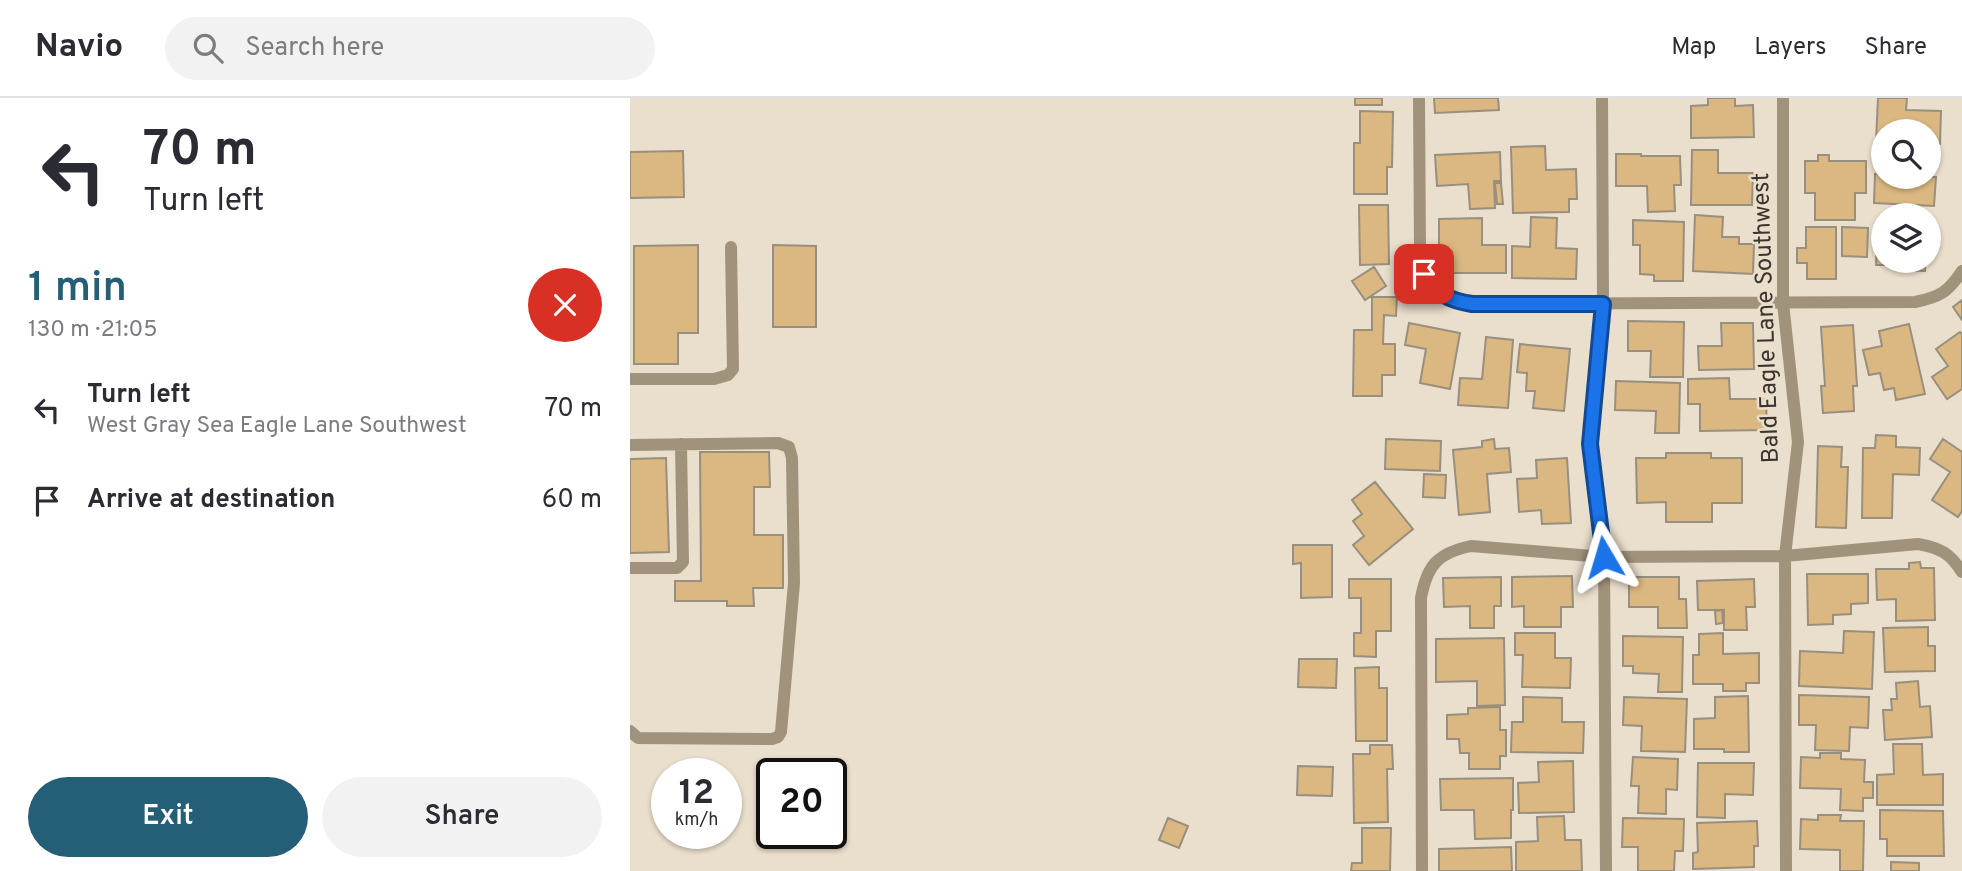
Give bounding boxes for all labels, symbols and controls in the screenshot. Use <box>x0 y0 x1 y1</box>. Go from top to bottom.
search box <box>165 17 655 80</box>
text: Navio <box>35 27 123 69</box>
icon: search <box>189 29 227 67</box>
text: Search here <box>245 32 384 65</box>
text: Map <box>1671 33 1716 63</box>
text: Layers <box>1754 33 1826 63</box>
text: Share <box>1864 33 1927 63</box>
map controls <box>1871 119 1941 273</box>
button: search <box>1871 119 1941 189</box>
text: 70 m <box>143 121 257 183</box>
icon: left <box>28 126 119 217</box>
street label: Bald Eagle Lane Southwest <box>1747 172 1787 464</box>
text: Turn left <box>143 182 264 222</box>
button: layers <box>1871 203 1941 273</box>
pin <box>1394 244 1454 304</box>
icon: arrive <box>1405 255 1443 293</box>
text: 1 min <box>28 263 127 316</box>
button: close <box>528 268 602 342</box>
text: 130 m · 21:05 <box>28 316 158 345</box>
text: Turn left <box>87 379 191 412</box>
icon: left <box>28 391 66 429</box>
text: 70 m <box>544 393 602 426</box>
text: West Gray Sea Eagle Lane Southwest <box>87 412 467 441</box>
icon: arrive <box>28 482 66 520</box>
text: Arrive at destination <box>87 484 335 517</box>
text: 60 m <box>542 484 602 517</box>
position arrow <box>1567 520 1641 594</box>
speed limit sign: 20 <box>756 758 847 849</box>
text: 12 <box>679 772 714 816</box>
button: Exit <box>28 777 308 857</box>
button: Share <box>322 777 602 857</box>
text: km/h <box>675 809 718 832</box>

